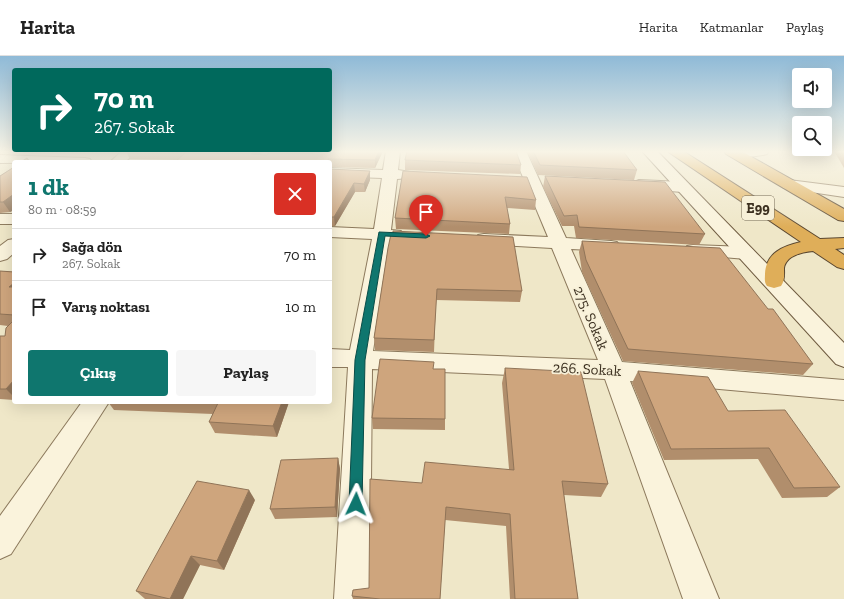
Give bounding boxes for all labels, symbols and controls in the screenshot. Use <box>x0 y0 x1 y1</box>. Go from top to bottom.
text: Harita <box>20 16 75 39</box>
text: Harita <box>639 19 678 36</box>
text: Katmanlar <box>700 19 764 36</box>
text: Paylaş <box>786 19 824 36</box>
map controls <box>792 68 832 156</box>
button: sound <box>792 68 832 108</box>
text: 70 m <box>94 82 154 115</box>
icon: right <box>28 84 80 136</box>
text: 267. Sokak <box>94 116 175 138</box>
button: search <box>792 116 832 156</box>
text: 1 dk <box>28 172 69 201</box>
button: close <box>274 173 316 215</box>
pin <box>409 195 443 236</box>
road number: E99 <box>742 196 774 220</box>
icon: arrive <box>415 201 437 223</box>
text: 80 m · 08:59 <box>28 202 96 217</box>
text: Sağa dön <box>62 238 122 256</box>
icon: right <box>28 244 50 266</box>
text: 70 m <box>284 246 316 264</box>
text: 267. Sokak <box>62 256 120 271</box>
street label: 275. Sokak <box>570 283 613 353</box>
icon: arrive <box>28 296 50 318</box>
text: Varış noktası <box>62 298 150 316</box>
text: 10 m <box>285 298 316 316</box>
button: Çıkış <box>28 350 168 396</box>
button: Paylaş <box>176 350 316 396</box>
street label: 266. Sokak <box>552 358 622 380</box>
position arrow <box>335 483 377 525</box>

